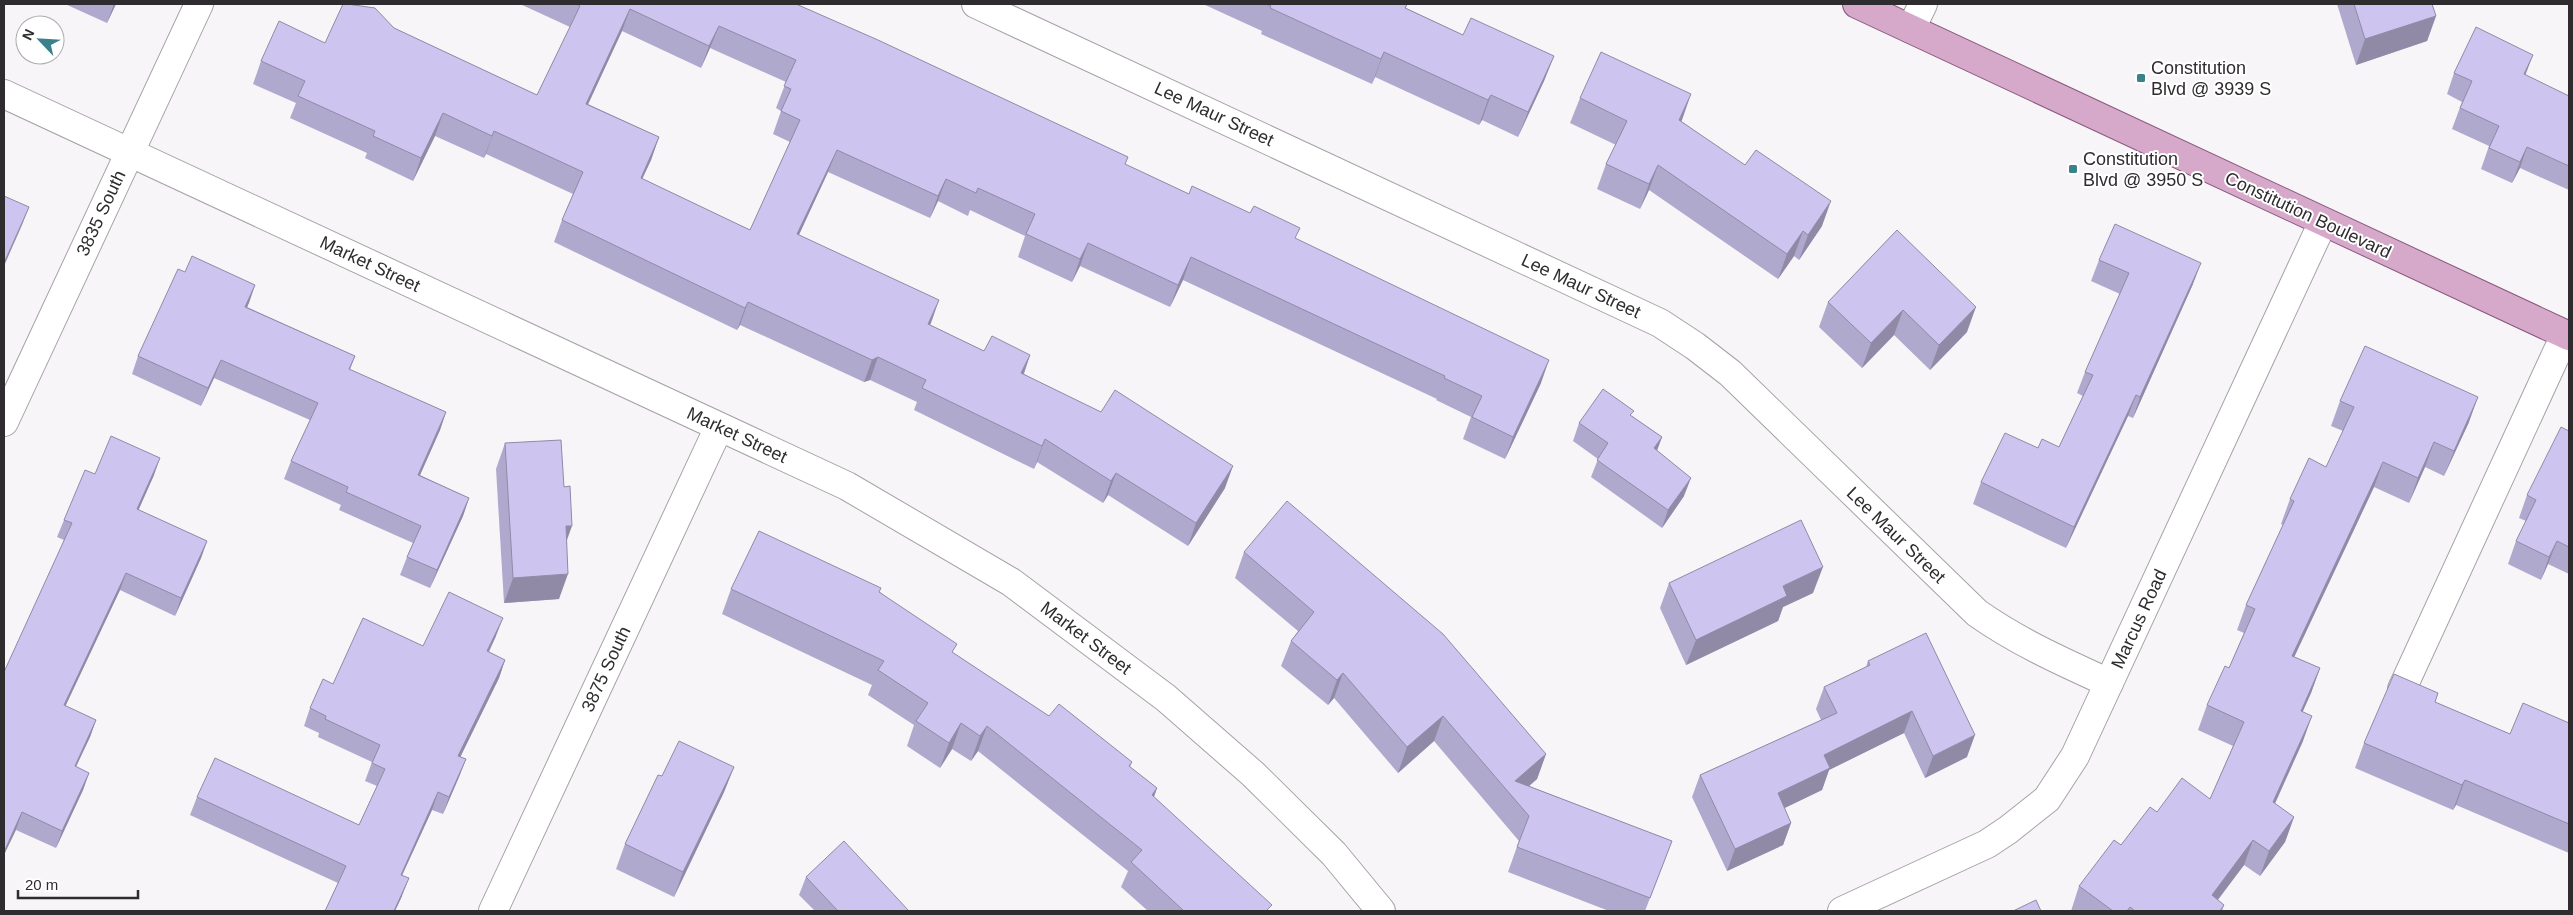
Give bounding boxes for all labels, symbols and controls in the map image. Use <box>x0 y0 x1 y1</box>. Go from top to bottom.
north arrow <box>15 15 65 65</box>
text: N <box>19 27 38 42</box>
place label: Constitution Blvd @ 3939 S <box>2151 58 2271 99</box>
marker: Constitution Blvd @ 3939 S <box>2135 72 2147 84</box>
street label: Lee Maur Street <box>1151 78 1277 150</box>
place label: Constitution Blvd @ 3950 S <box>2083 149 2203 190</box>
marker: Constitution Blvd @ 3950 S <box>2067 163 2079 175</box>
street label: 3835 South <box>72 167 130 259</box>
street label: Constitution Boulevard <box>2222 168 2394 262</box>
street label: Market Street <box>317 232 423 296</box>
street label: Lee Maur Street <box>1518 250 1644 322</box>
street label: Market Street <box>684 403 790 467</box>
street label: Lee Maur Street <box>1843 483 1949 587</box>
street label: Marcus Road <box>2107 566 2171 672</box>
street label: Market Street <box>1037 598 1135 678</box>
street label: 3875 South <box>577 623 635 715</box>
scale bar <box>18 868 138 900</box>
text: 20 m <box>25 876 58 893</box>

